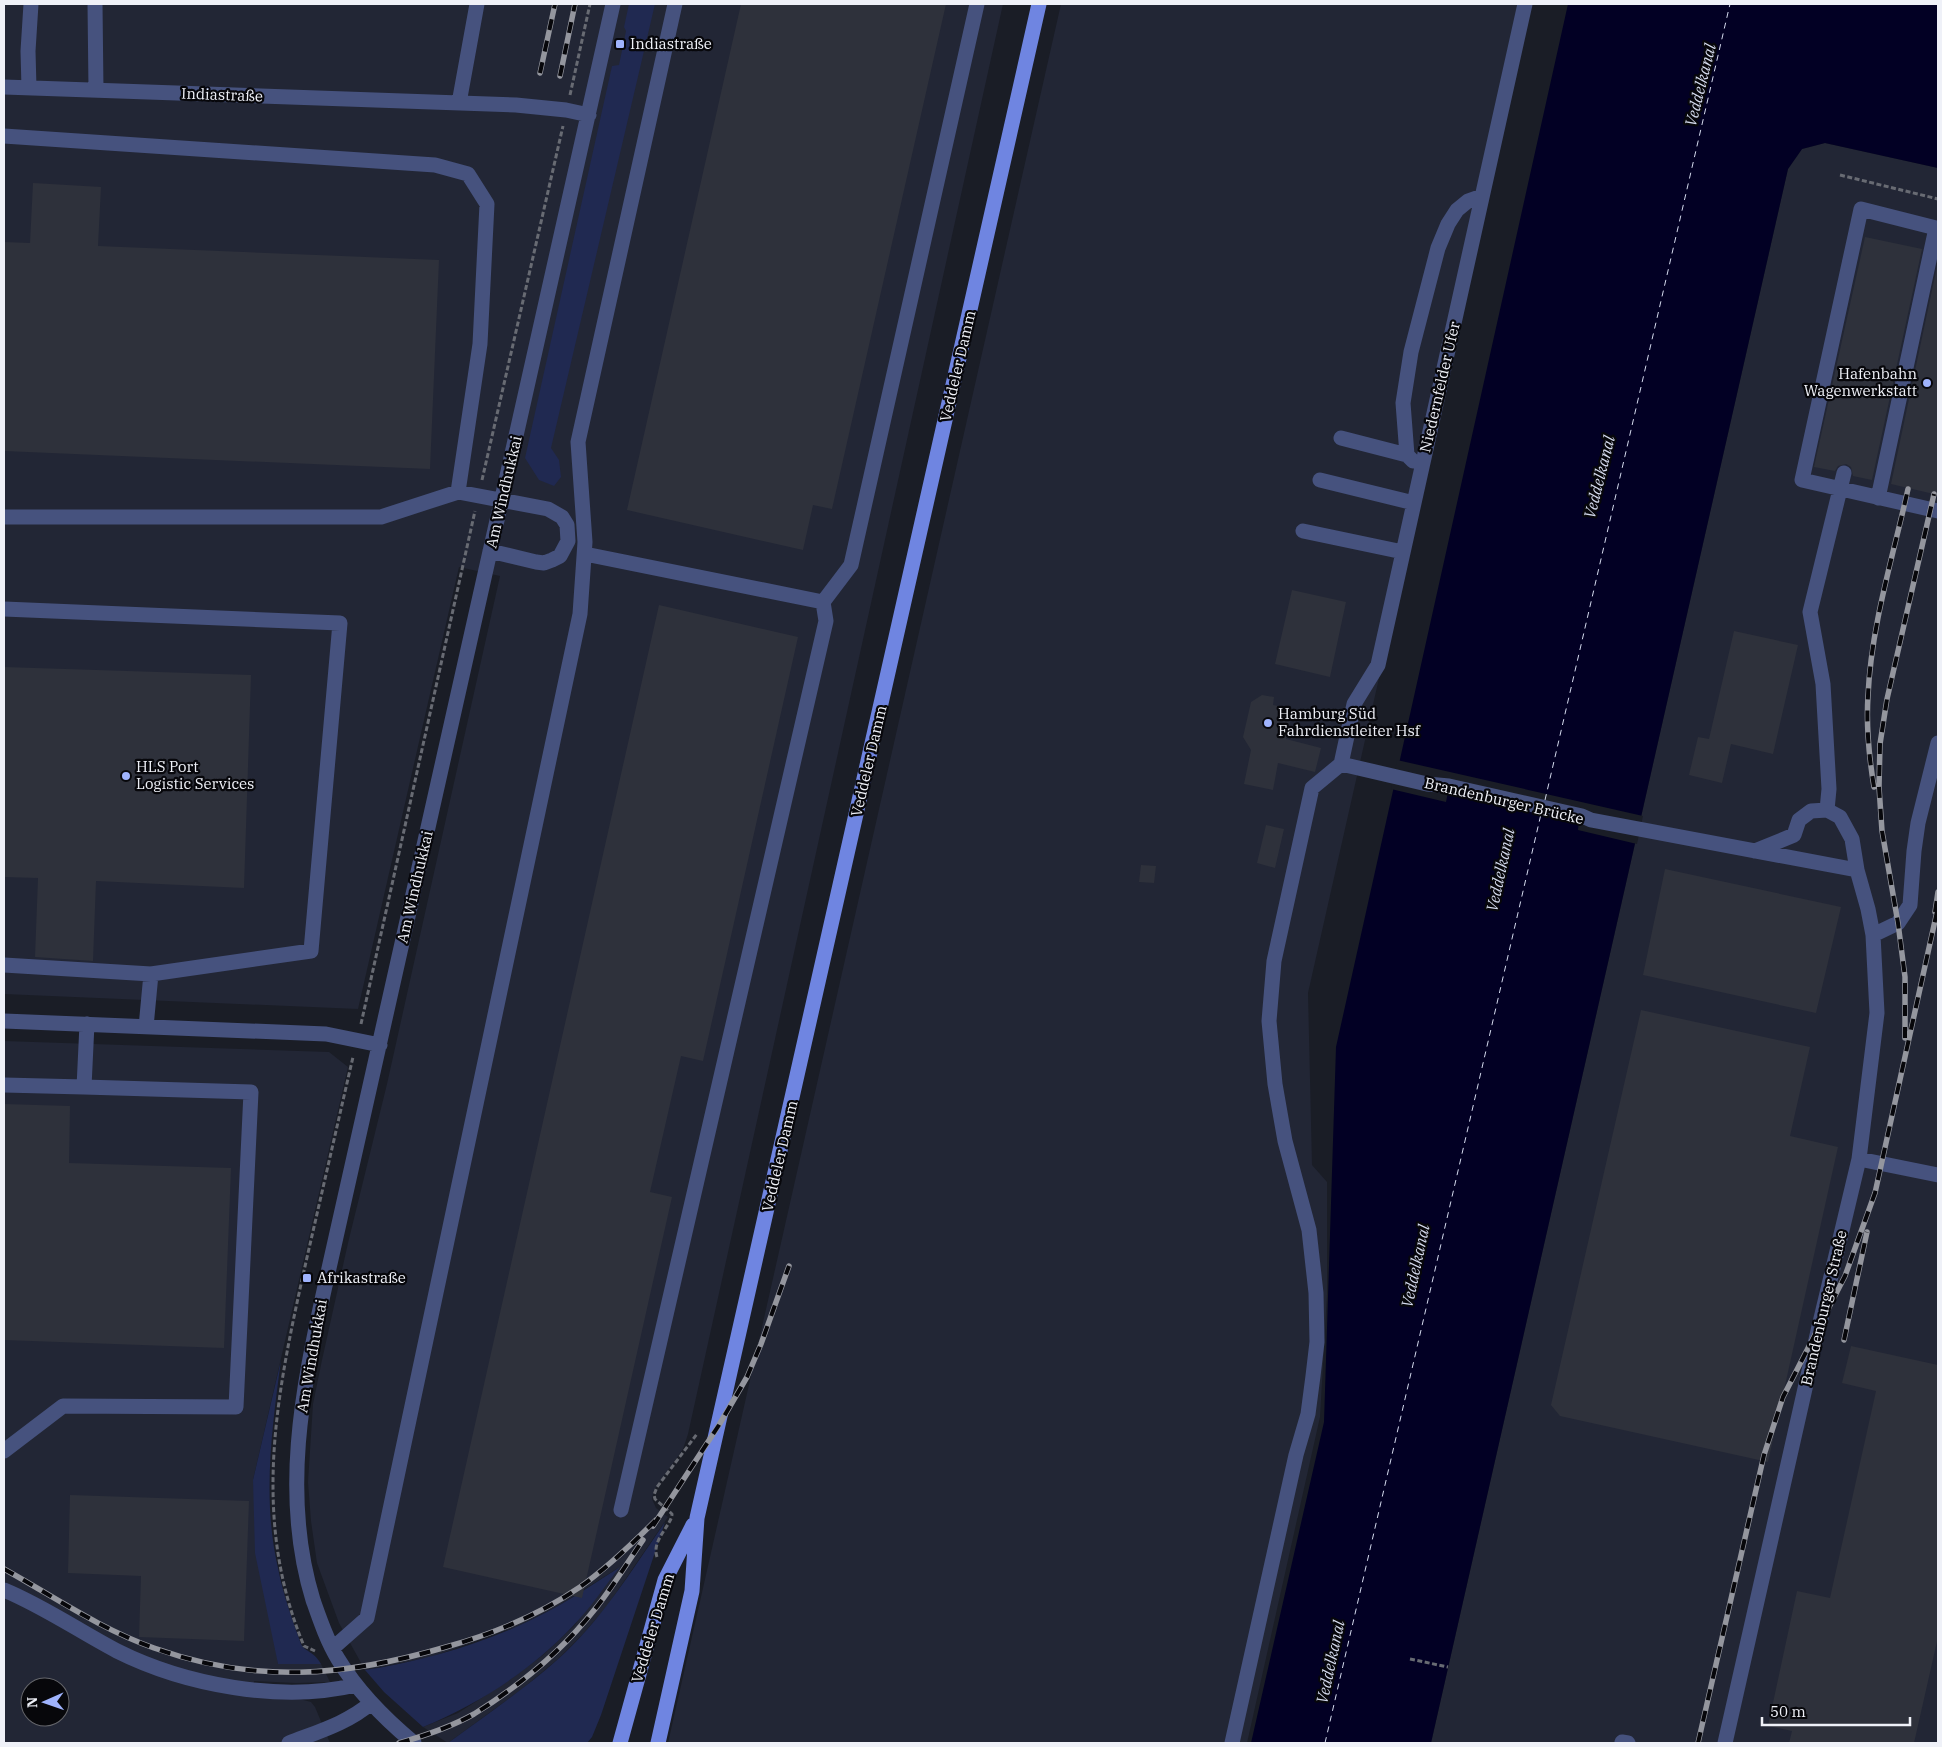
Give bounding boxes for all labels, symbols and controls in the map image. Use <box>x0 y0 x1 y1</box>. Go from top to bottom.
place label: Indiastraße <box>630 34 712 53</box>
marker: Indiastraße <box>614 38 626 50</box>
water label: Veddelkanal <box>1680 41 1720 128</box>
street label: Indiastraße <box>181 84 263 105</box>
street label: Veddeler Damm <box>935 308 980 423</box>
street label: Niedernfelder Ufer <box>1415 319 1464 454</box>
place label: Hafenbahn Wagenwerkstatt <box>1804 364 1917 400</box>
marker: Hafenbahn Wagenwerkstatt <box>1921 377 1933 389</box>
water label: Veddelkanal <box>1579 433 1619 520</box>
street label: Am Windhukkai <box>481 434 526 550</box>
street label: Veddeler Damm <box>846 703 891 818</box>
place label: Hamburg Süd Fahrdienstleiter Hsf <box>1278 704 1421 740</box>
marker: Hamburg Süd Fahrdienstleiter Hsf <box>1262 717 1274 729</box>
place label: HLS Port Logistic Services <box>136 757 254 793</box>
marker: HLS Port Logistic Services <box>120 770 132 782</box>
street label: Brandenburger Brücke <box>1423 773 1586 828</box>
water label: Veddelkanal <box>1481 826 1519 913</box>
street label: Am Windhukkai <box>392 829 437 945</box>
street label: Veddeler Damm <box>757 1098 802 1213</box>
water label: Veddelkanal <box>1396 1222 1434 1309</box>
street label: Brandenburger Straße <box>1796 1228 1851 1387</box>
place label: Afrikastraße <box>317 1268 406 1287</box>
marker: Afrikastraße <box>301 1272 313 1284</box>
street label: Am Windhukkai <box>292 1297 331 1414</box>
street label: Veddeler Damm <box>627 1571 678 1685</box>
water label: Veddelkanal <box>1311 1618 1349 1705</box>
north arrow <box>20 1677 70 1727</box>
scale bar <box>1762 1694 1910 1726</box>
text: N <box>23 1697 41 1708</box>
text: 50 m <box>1770 1702 1806 1721</box>

